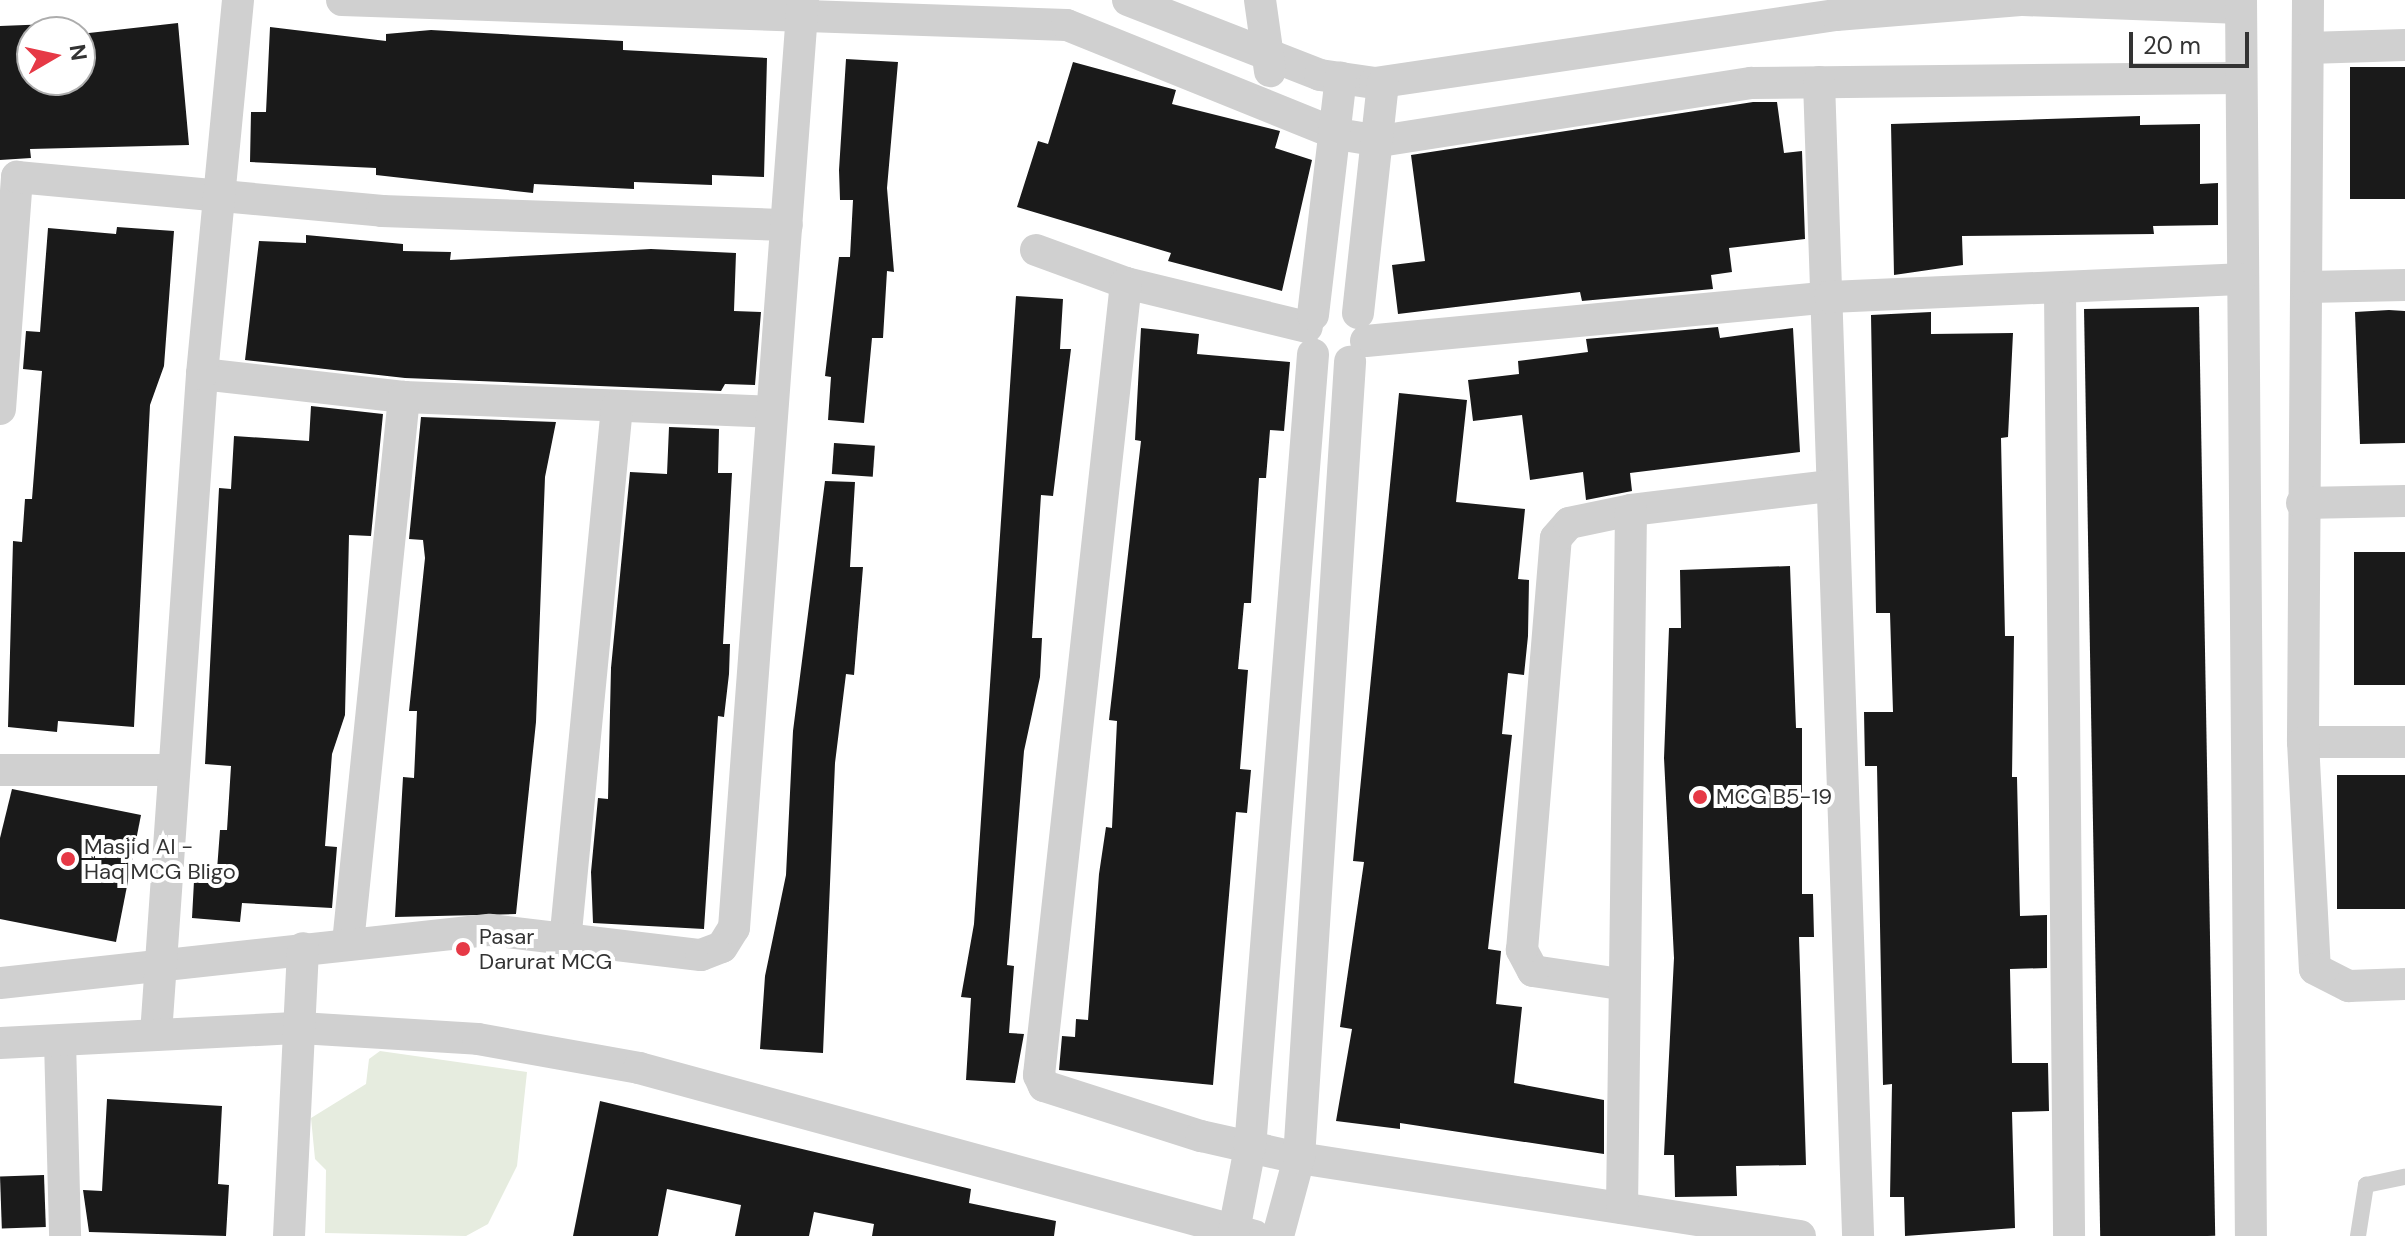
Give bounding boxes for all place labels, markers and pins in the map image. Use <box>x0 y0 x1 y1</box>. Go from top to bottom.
place label: MCG B5-19 <box>1716 784 1832 810</box>
marker: MCG B5-19 <box>1691 788 1709 806</box>
place label: Masjid Al - Haq MCG Bligo <box>84 833 236 884</box>
marker: Masjid Al - Haq MCG Bligo <box>59 850 77 868</box>
place label: Pasar Darurat MCG <box>479 923 612 974</box>
marker: Pasar Darurat MCG <box>454 940 472 958</box>

